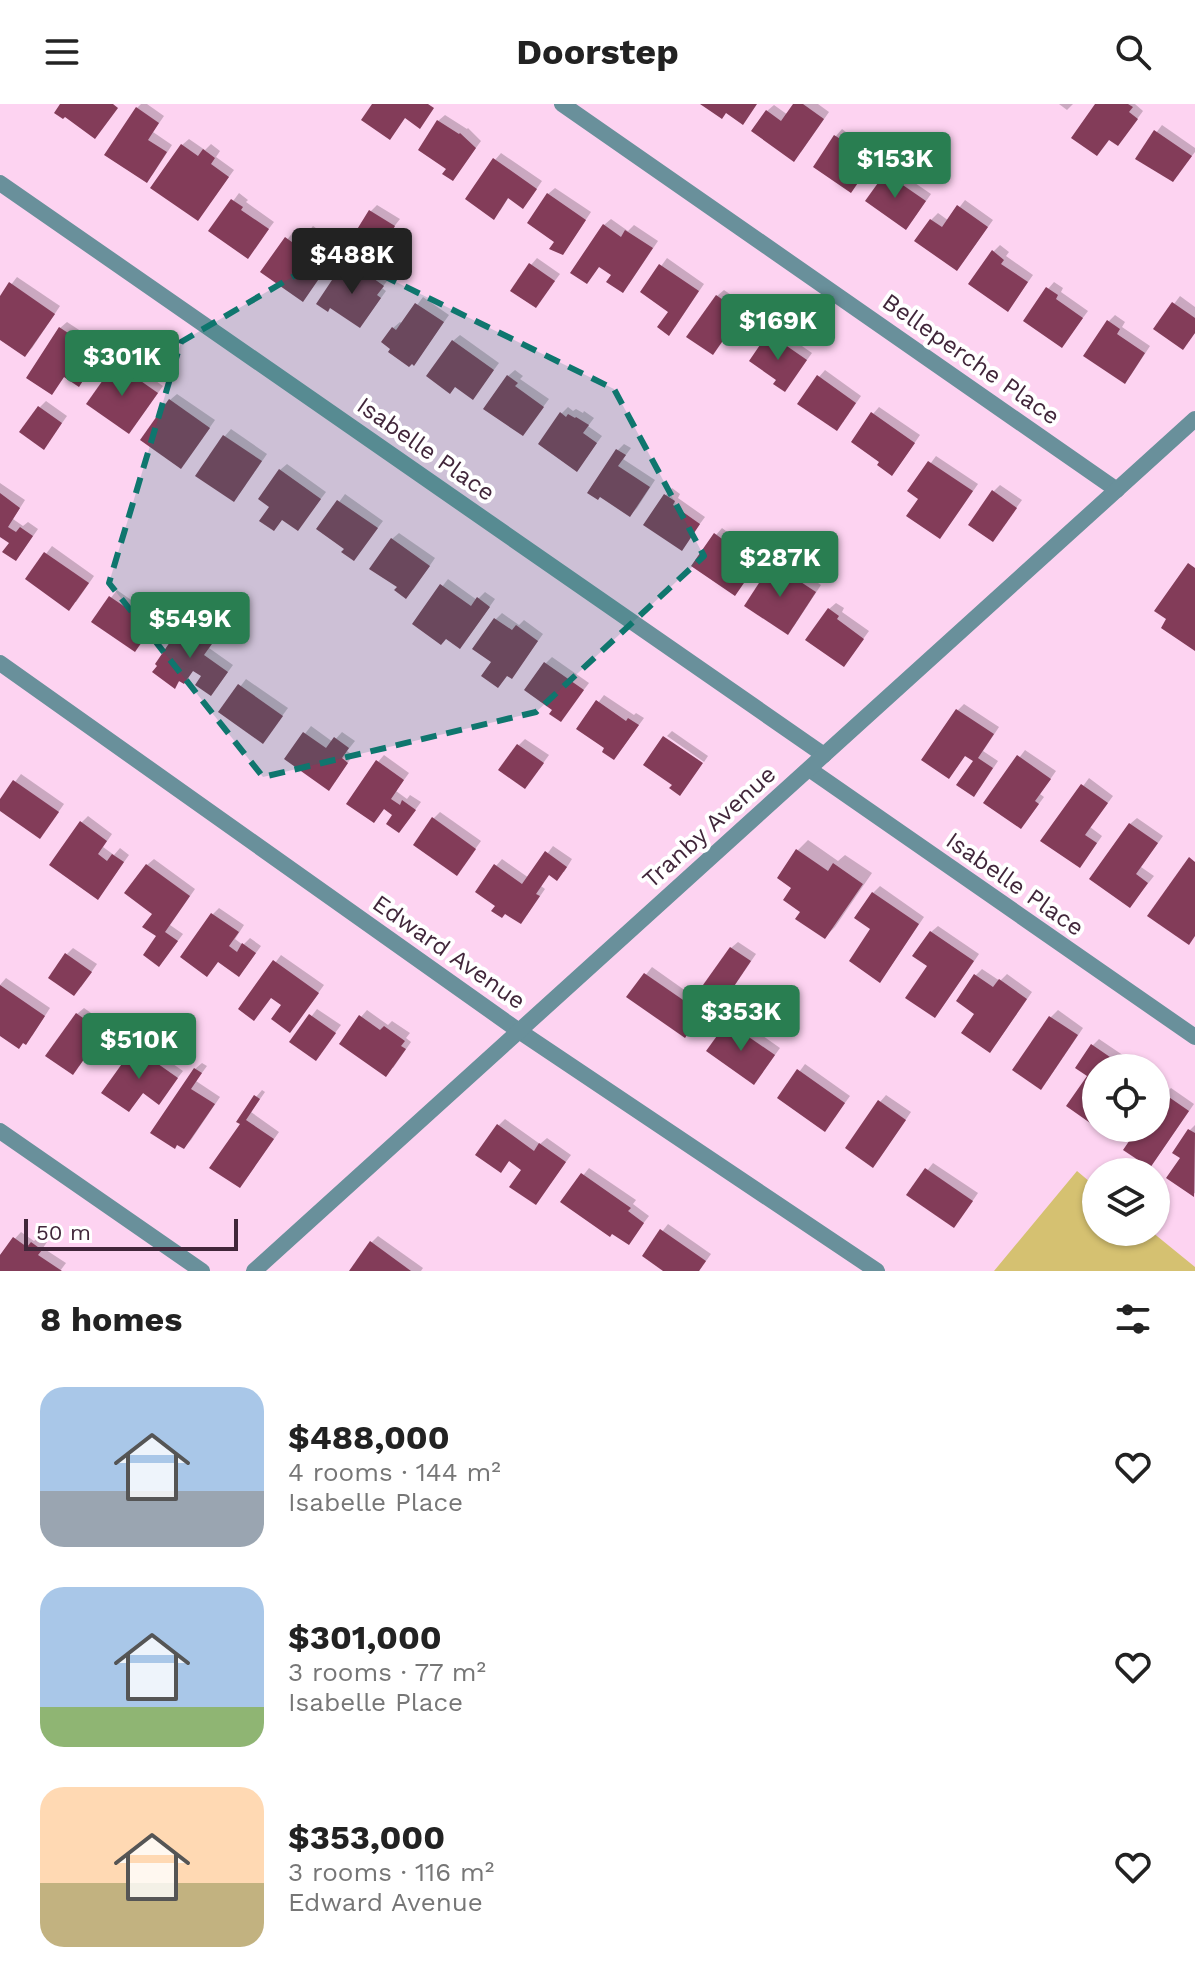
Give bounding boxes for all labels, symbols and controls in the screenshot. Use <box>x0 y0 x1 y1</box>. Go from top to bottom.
icon: menu <box>40 30 84 74</box>
icon: search <box>1111 30 1155 74</box>
text: Doorstep <box>516 31 679 73</box>
pin: $153K <box>839 132 951 200</box>
text: $153K <box>857 143 933 173</box>
pin: $488K <box>296 228 408 296</box>
text: $488K <box>310 239 394 269</box>
street label: Belleperche Place <box>877 287 1065 431</box>
pin: $169K <box>722 294 834 362</box>
text: $169K <box>739 305 817 335</box>
pin: $301K <box>66 330 178 398</box>
text: $301K <box>83 341 161 371</box>
street label: Isabelle Place <box>352 391 500 507</box>
pin: $287K <box>724 531 836 599</box>
text: $287K <box>739 542 821 572</box>
pin: $549K <box>134 592 246 660</box>
text: $549K <box>149 603 231 633</box>
street label: Tranby Avenue <box>637 760 781 894</box>
street label: Isabelle Place <box>941 826 1089 942</box>
street label: Edward Avenue <box>367 889 531 1015</box>
pin: $353K <box>685 985 797 1053</box>
text: $353K <box>701 996 781 1026</box>
pin: $510K <box>83 1013 195 1081</box>
text: $510K <box>100 1024 178 1054</box>
map controls <box>1082 1054 1170 1246</box>
button: locate <box>1082 1054 1170 1142</box>
button: layers <box>1082 1158 1170 1246</box>
scale bar <box>24 1215 238 1251</box>
text: 50 m <box>36 1220 91 1245</box>
icon: filters <box>1111 1297 1155 1341</box>
text: 8 homes <box>40 1299 182 1339</box>
text: $488,000 <box>288 1417 450 1457</box>
icon: home <box>104 1419 200 1515</box>
icon: heart <box>1111 1445 1155 1489</box>
text: 4 rooms · 144 m² <box>288 1457 501 1487</box>
text: Isabelle Place <box>288 1487 463 1517</box>
text: $301,000 <box>288 1617 442 1657</box>
icon: home <box>104 1619 200 1715</box>
icon: heart <box>1111 1645 1155 1689</box>
text: 3 rooms · 77 m² <box>288 1657 486 1687</box>
text: Isabelle Place <box>288 1687 463 1717</box>
text: $353,000 <box>288 1817 445 1857</box>
icon: home <box>104 1819 200 1915</box>
icon: heart <box>1111 1845 1155 1889</box>
text: 3 rooms · 116 m² <box>288 1857 494 1887</box>
text: Edward Avenue <box>288 1887 483 1917</box>

